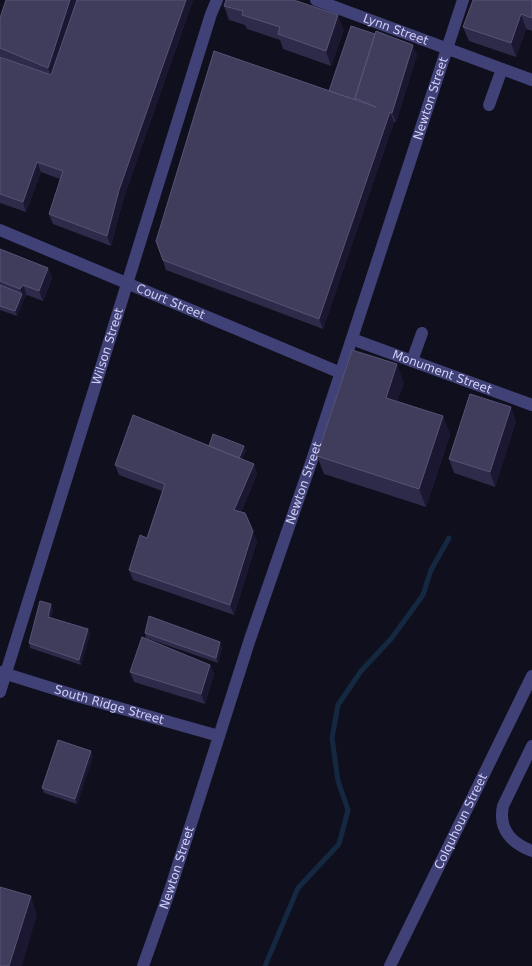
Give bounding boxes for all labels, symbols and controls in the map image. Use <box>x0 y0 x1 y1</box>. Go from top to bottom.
street label: Lynn Street <box>361 11 430 48</box>
street label: Newton Street <box>411 55 451 142</box>
street label: Court Street <box>134 281 207 322</box>
street label: Wilson Street <box>89 306 126 387</box>
street label: Monument Street <box>391 347 494 397</box>
street label: Newton Street <box>283 440 325 526</box>
street label: South Ridge Street <box>53 682 166 727</box>
street label: Colquhoun Street <box>431 771 490 872</box>
street label: Newton Street <box>157 824 197 911</box>

